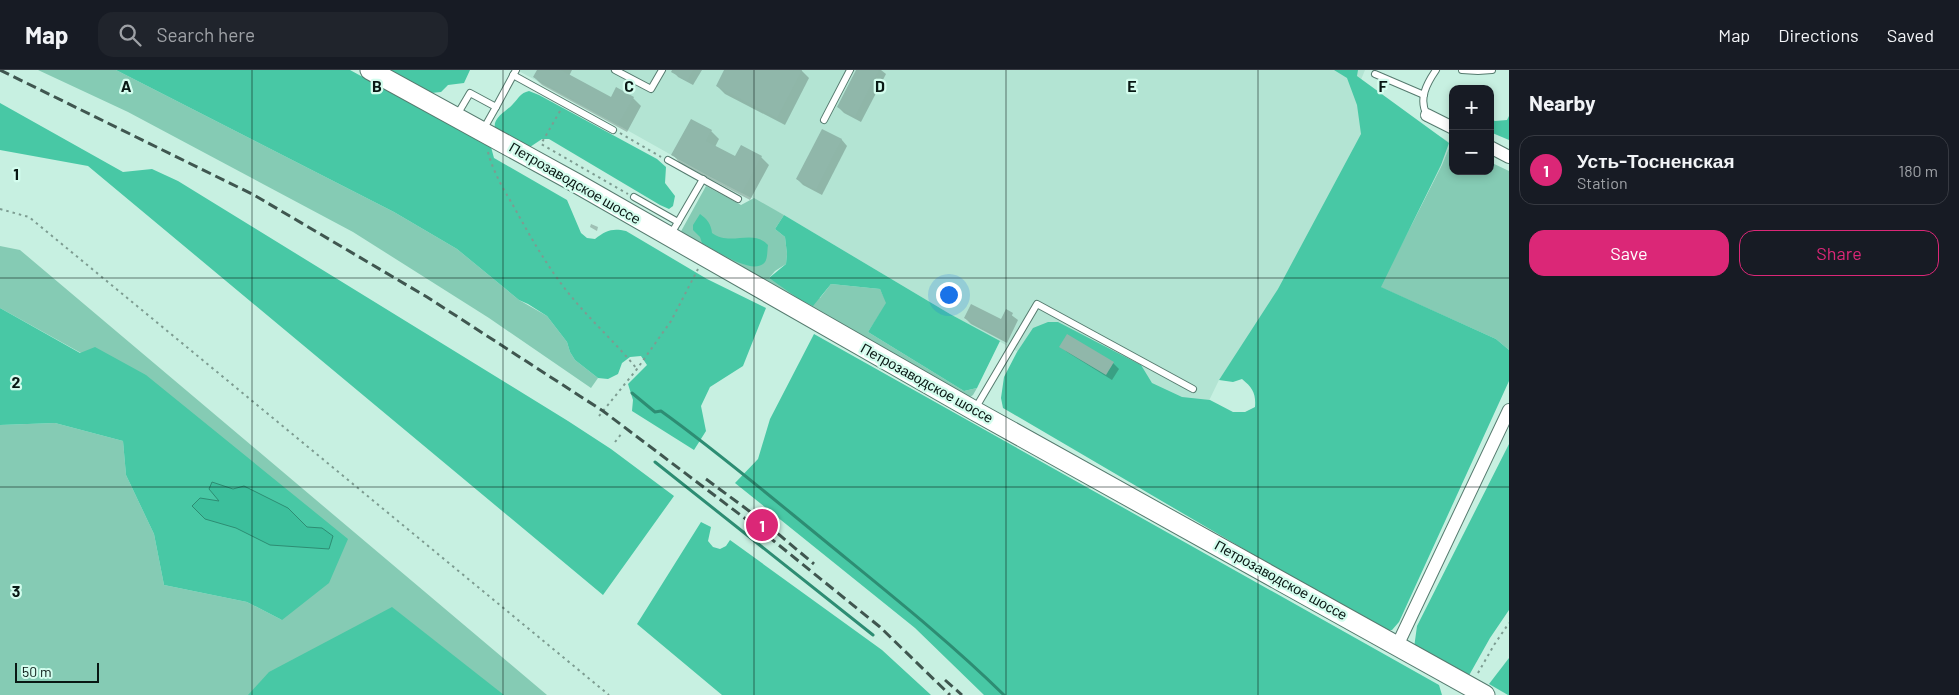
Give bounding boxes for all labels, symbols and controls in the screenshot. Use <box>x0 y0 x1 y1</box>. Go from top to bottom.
search box <box>98 12 448 57</box>
text: Map <box>25 20 68 49</box>
icon: search <box>116 21 144 49</box>
text: Search here <box>156 23 255 46</box>
text: Map <box>1718 24 1750 46</box>
text: Directions <box>1778 24 1859 46</box>
text: Saved <box>1887 24 1934 46</box>
text: A <box>121 76 132 95</box>
text: B <box>372 76 382 95</box>
text: C <box>624 76 634 95</box>
text: D <box>875 76 885 95</box>
text: E <box>1127 76 1137 95</box>
text: F <box>1379 76 1388 95</box>
map controls <box>1449 85 1494 175</box>
button: + <box>1449 85 1494 130</box>
text: Nearby <box>1529 90 1595 115</box>
button: − <box>1449 130 1494 175</box>
street label: Петрозаводское шоссе <box>507 138 644 227</box>
text: Усть-Тосненская <box>1577 149 1735 172</box>
text: 1 <box>1543 161 1549 180</box>
text: 180 m <box>1899 161 1938 180</box>
text: 1 <box>13 164 19 183</box>
text: Station <box>1577 173 1628 192</box>
button: Save <box>1529 230 1729 276</box>
button: Share <box>1739 230 1939 276</box>
your location <box>936 282 962 308</box>
street label: Петрозаводское шоссе <box>858 339 997 426</box>
text: 2 <box>12 372 21 391</box>
pin: 1 <box>746 506 778 544</box>
street label: Петрозаводское шоссе <box>1212 536 1351 623</box>
text: 3 <box>12 581 20 600</box>
scale bar <box>15 660 99 683</box>
text: 50 m <box>22 663 51 680</box>

